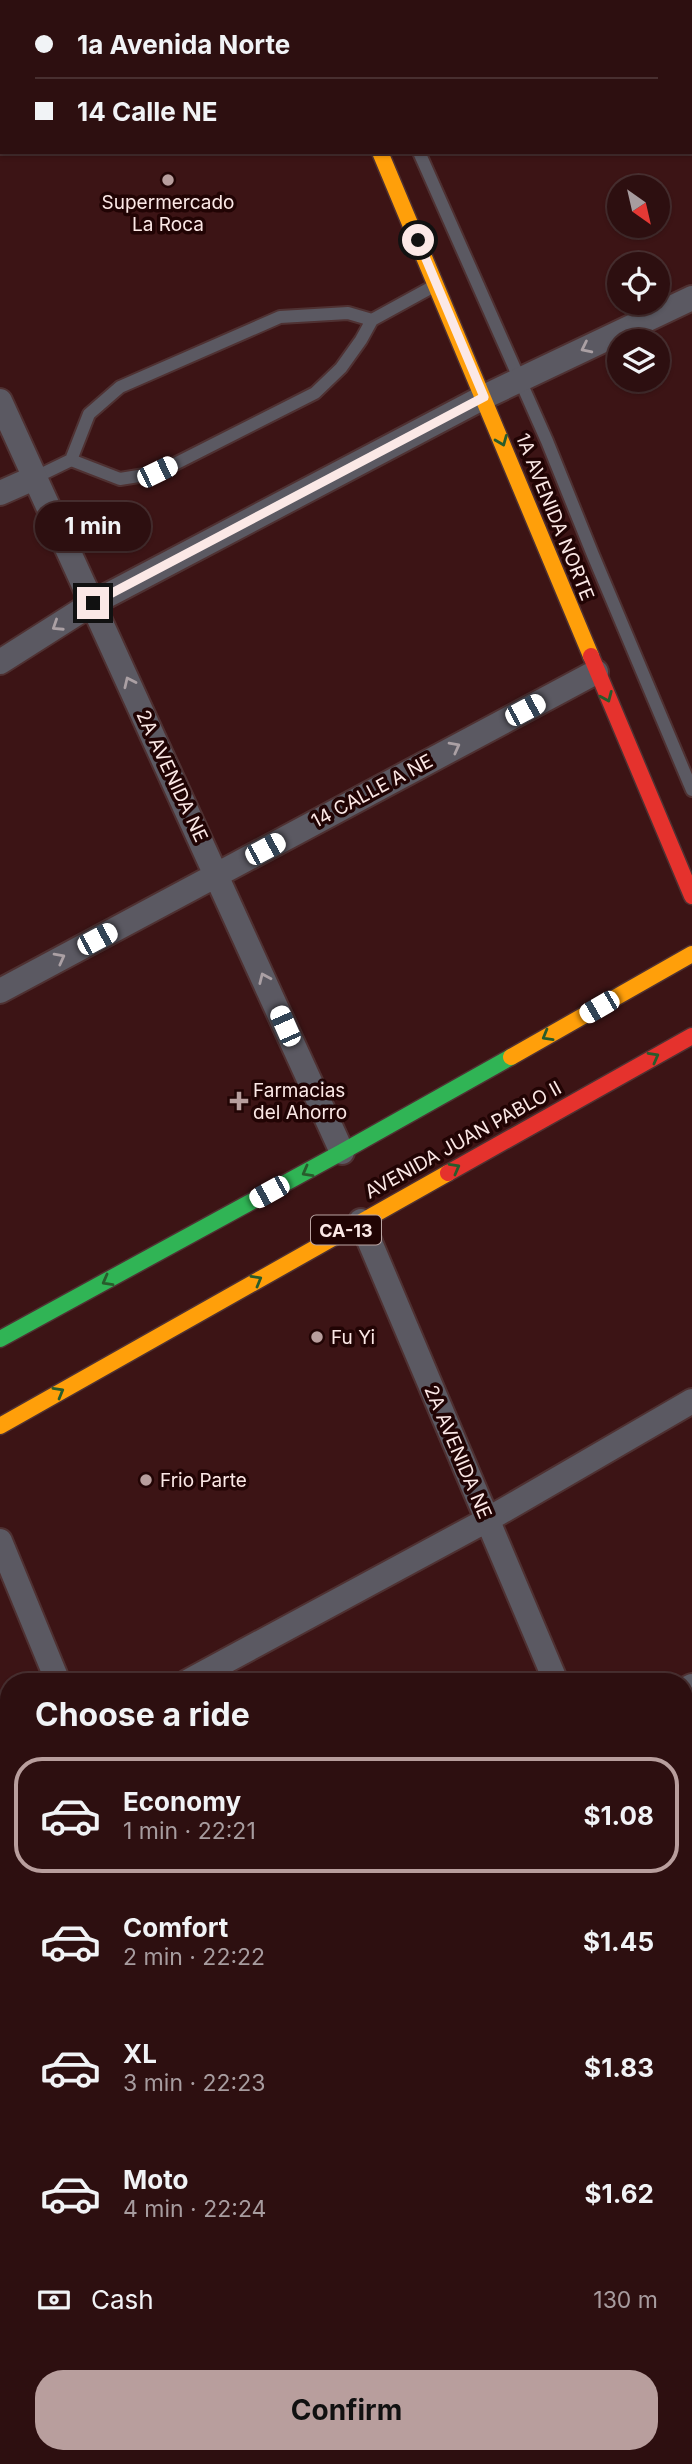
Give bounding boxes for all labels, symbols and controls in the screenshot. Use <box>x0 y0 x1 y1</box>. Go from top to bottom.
text: 1a Avenida Norte <box>77 29 290 60</box>
text: 14 Calle NE <box>77 96 218 127</box>
marker: Supermercado La Roca <box>160 172 176 188</box>
north arrow <box>607 175 670 238</box>
map controls <box>607 175 670 392</box>
place label: Supermercado La Roca <box>102 191 234 236</box>
route start <box>402 224 434 256</box>
button: locate <box>607 252 670 315</box>
button: layers <box>607 329 670 392</box>
one-way arrow <box>581 340 593 354</box>
street label: 1A AVENIDA NORTE <box>511 430 599 604</box>
one-way arrow <box>493 434 507 446</box>
car <box>134 453 181 491</box>
callout: 1 min <box>35 502 151 550</box>
text: 1 min <box>65 512 121 540</box>
route end <box>77 587 109 619</box>
one-way arrow <box>51 617 64 630</box>
one-way arrow <box>123 677 137 689</box>
one-way arrow <box>598 690 612 702</box>
car <box>502 691 549 729</box>
street label: 2A AVENIDA NE <box>131 706 213 846</box>
one-way arrow <box>448 742 460 755</box>
street label: 14 CALLE A NE <box>307 749 437 833</box>
car <box>242 830 289 868</box>
car <box>74 920 121 958</box>
one-way arrow <box>53 953 65 967</box>
one-way arrow <box>258 973 272 985</box>
car <box>576 987 623 1027</box>
car <box>267 1003 304 1049</box>
one-way arrow <box>542 1028 555 1041</box>
one-way arrow <box>646 1052 659 1065</box>
street label: AVENIDA JUAN PABLO II <box>361 1076 565 1204</box>
place label: Farmacias del Ahorro <box>253 1079 347 1124</box>
marker: Farmacias del Ahorro <box>231 1093 247 1109</box>
one-way arrow <box>301 1163 314 1177</box>
one-way arrow <box>448 1163 461 1176</box>
car <box>246 1173 293 1211</box>
road number: CA-13 <box>311 1216 381 1245</box>
one-way arrow <box>102 1273 114 1286</box>
one-way arrow <box>250 1275 263 1288</box>
place label: Fu Yi <box>331 1326 375 1349</box>
marker: Fu Yi <box>309 1329 325 1345</box>
street label: 2A AVENIDA NE <box>419 1382 497 1522</box>
one-way arrow <box>52 1387 65 1400</box>
place label: Frio Parte <box>160 1469 247 1492</box>
marker: Frio Parte <box>138 1472 154 1488</box>
text: Choose a ride <box>35 1695 250 1734</box>
icon: car <box>39 1784 102 1847</box>
text: Economy <box>123 1786 241 1817</box>
text: $1.08 <box>583 1800 654 1831</box>
text: 1 min · 22:21 <box>123 1817 256 1845</box>
icon: car <box>39 1910 102 1973</box>
text: Comfort <box>123 1912 228 1943</box>
text: $1.45 <box>583 1926 654 1957</box>
text: 2 min · 22:22 <box>123 1943 265 1971</box>
icon: car <box>39 2036 102 2099</box>
text: XL <box>123 2038 157 2069</box>
text: $1.83 <box>584 2052 654 2083</box>
text: 3 min · 22:23 <box>123 2069 265 2097</box>
icon: car <box>39 2162 102 2225</box>
text: Moto <box>123 2164 188 2195</box>
text: $1.62 <box>585 2178 654 2209</box>
text: 4 min · 22:24 <box>123 2195 266 2223</box>
icon: cash <box>35 2281 73 2319</box>
text: Cash <box>91 2284 154 2315</box>
text: 130 m <box>593 2286 658 2314</box>
button: Confirm <box>35 2370 658 2450</box>

